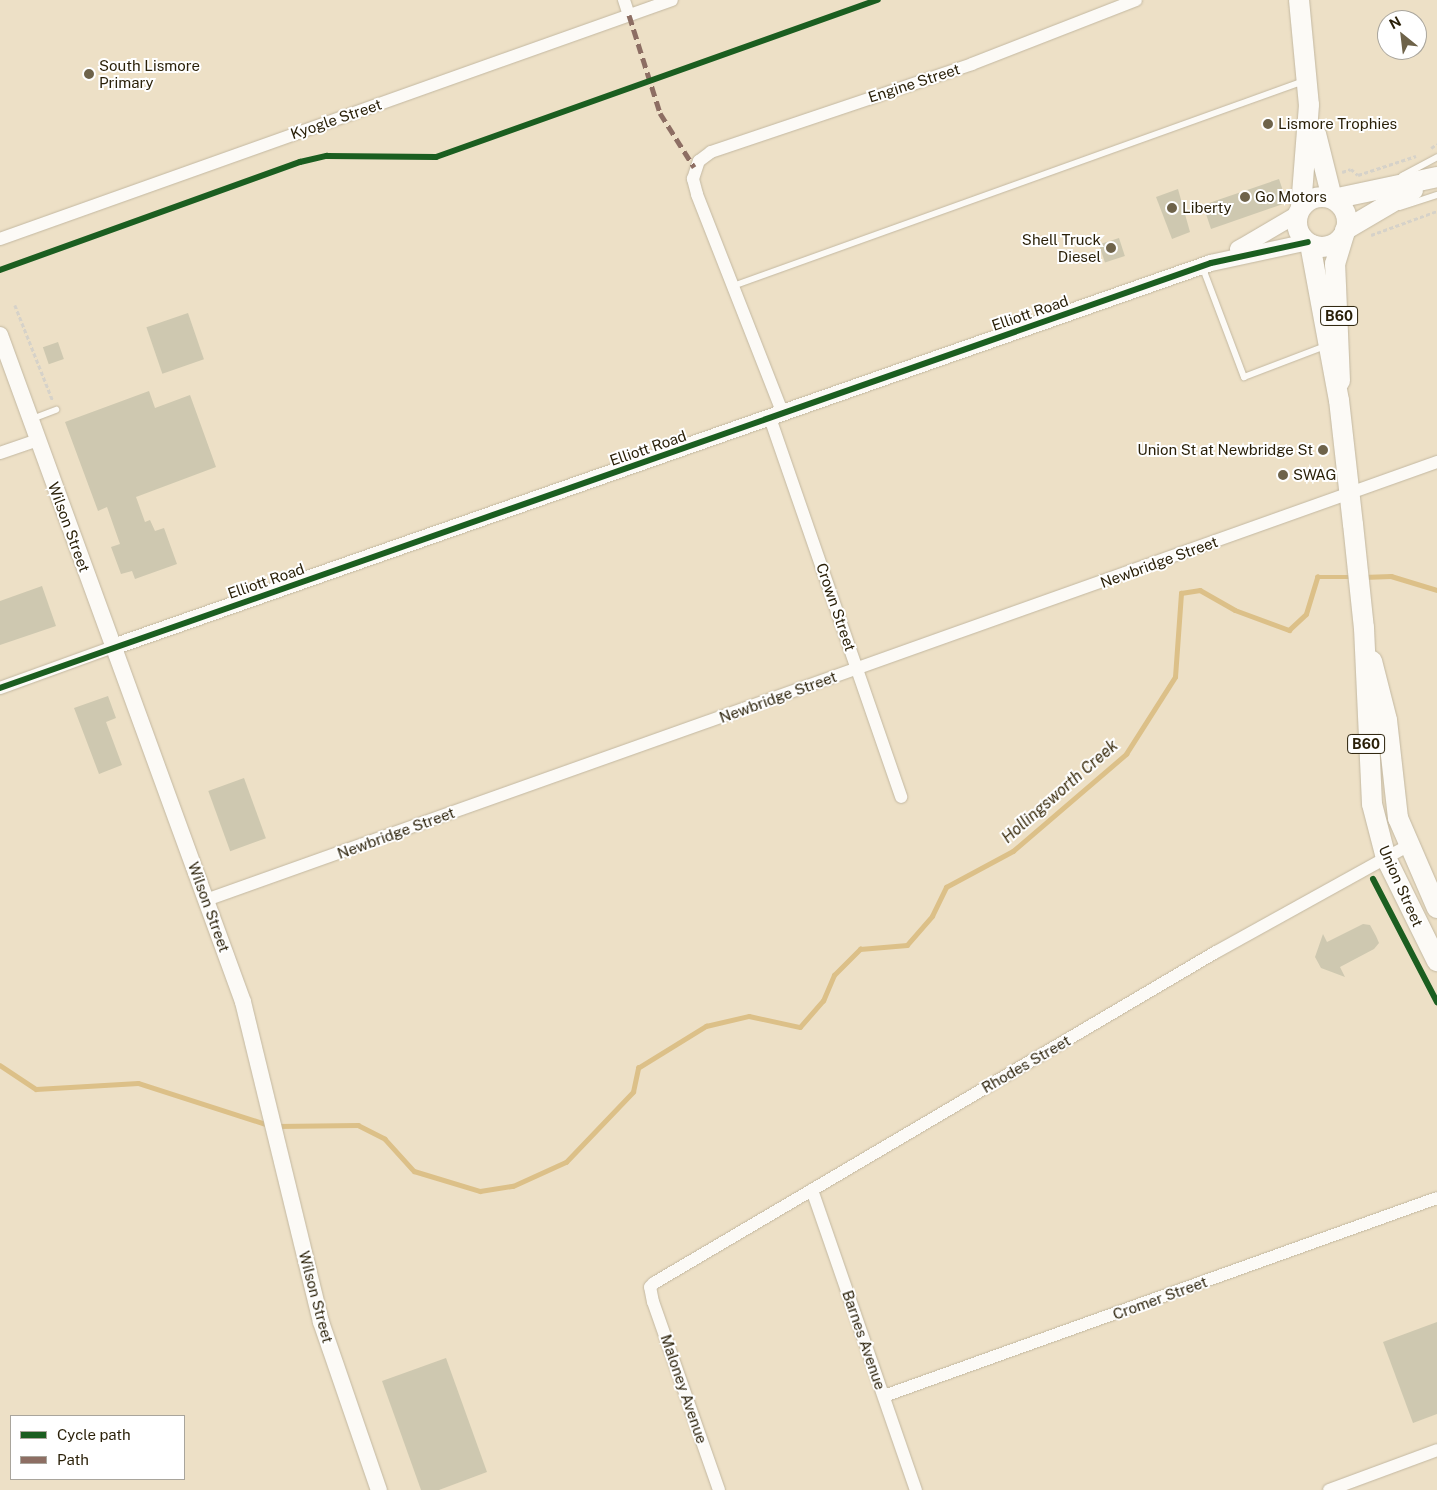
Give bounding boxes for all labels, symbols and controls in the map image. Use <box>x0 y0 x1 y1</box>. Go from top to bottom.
north arrow <box>1377 10 1427 60</box>
text: N <box>1387 13 1404 32</box>
place label: South Lismore Primary <box>99 56 200 91</box>
street label: Engine Street <box>866 60 962 106</box>
marker: South Lismore Primary <box>83 68 95 80</box>
street label: Kyogle Street <box>288 95 384 143</box>
place label: Lismore Trophies <box>1278 115 1397 133</box>
marker: Lismore Trophies <box>1262 118 1274 130</box>
place label: Go Motors <box>1255 188 1327 206</box>
marker: Go Motors <box>1239 191 1251 203</box>
place label: Liberty <box>1182 199 1231 217</box>
marker: Liberty <box>1166 202 1178 214</box>
place label: Shell Truck Diesel <box>1022 230 1101 265</box>
marker: Shell Truck Diesel <box>1105 242 1117 254</box>
street label: Elliott Road <box>989 291 1071 335</box>
road number: B60 <box>1319 304 1359 328</box>
street label: Elliott Road <box>607 426 689 470</box>
place label: Union St at Newbridge St <box>1137 441 1313 459</box>
marker: Union St at Newbridge St <box>1317 444 1329 456</box>
place label: SWAG <box>1293 466 1336 484</box>
marker: SWAG <box>1277 469 1289 481</box>
street label: Wilson Street <box>44 479 94 575</box>
street label: Newbridge Street <box>1098 532 1220 592</box>
street label: Elliott Road <box>225 559 307 603</box>
street label: Crown Street <box>812 560 860 654</box>
street label: Newbridge Street <box>717 667 839 727</box>
road number: B60 <box>1346 732 1386 756</box>
water label: Hollingsworth Creek <box>998 736 1122 848</box>
street label: Newbridge Street <box>335 803 457 863</box>
street label: Union Street <box>1375 842 1427 930</box>
street label: Wilson Street <box>184 859 234 955</box>
street label: Rhodes Street <box>978 1031 1074 1097</box>
street label: Wilson Street <box>295 1249 337 1345</box>
street label: Cromer Street <box>1110 1273 1210 1323</box>
street label: Barnes Avenue <box>839 1288 889 1392</box>
street label: Maloney Avenue <box>657 1332 711 1446</box>
legend <box>10 1415 185 1480</box>
text: Cycle path <box>57 1426 131 1443</box>
text: Path <box>57 1451 89 1468</box>

